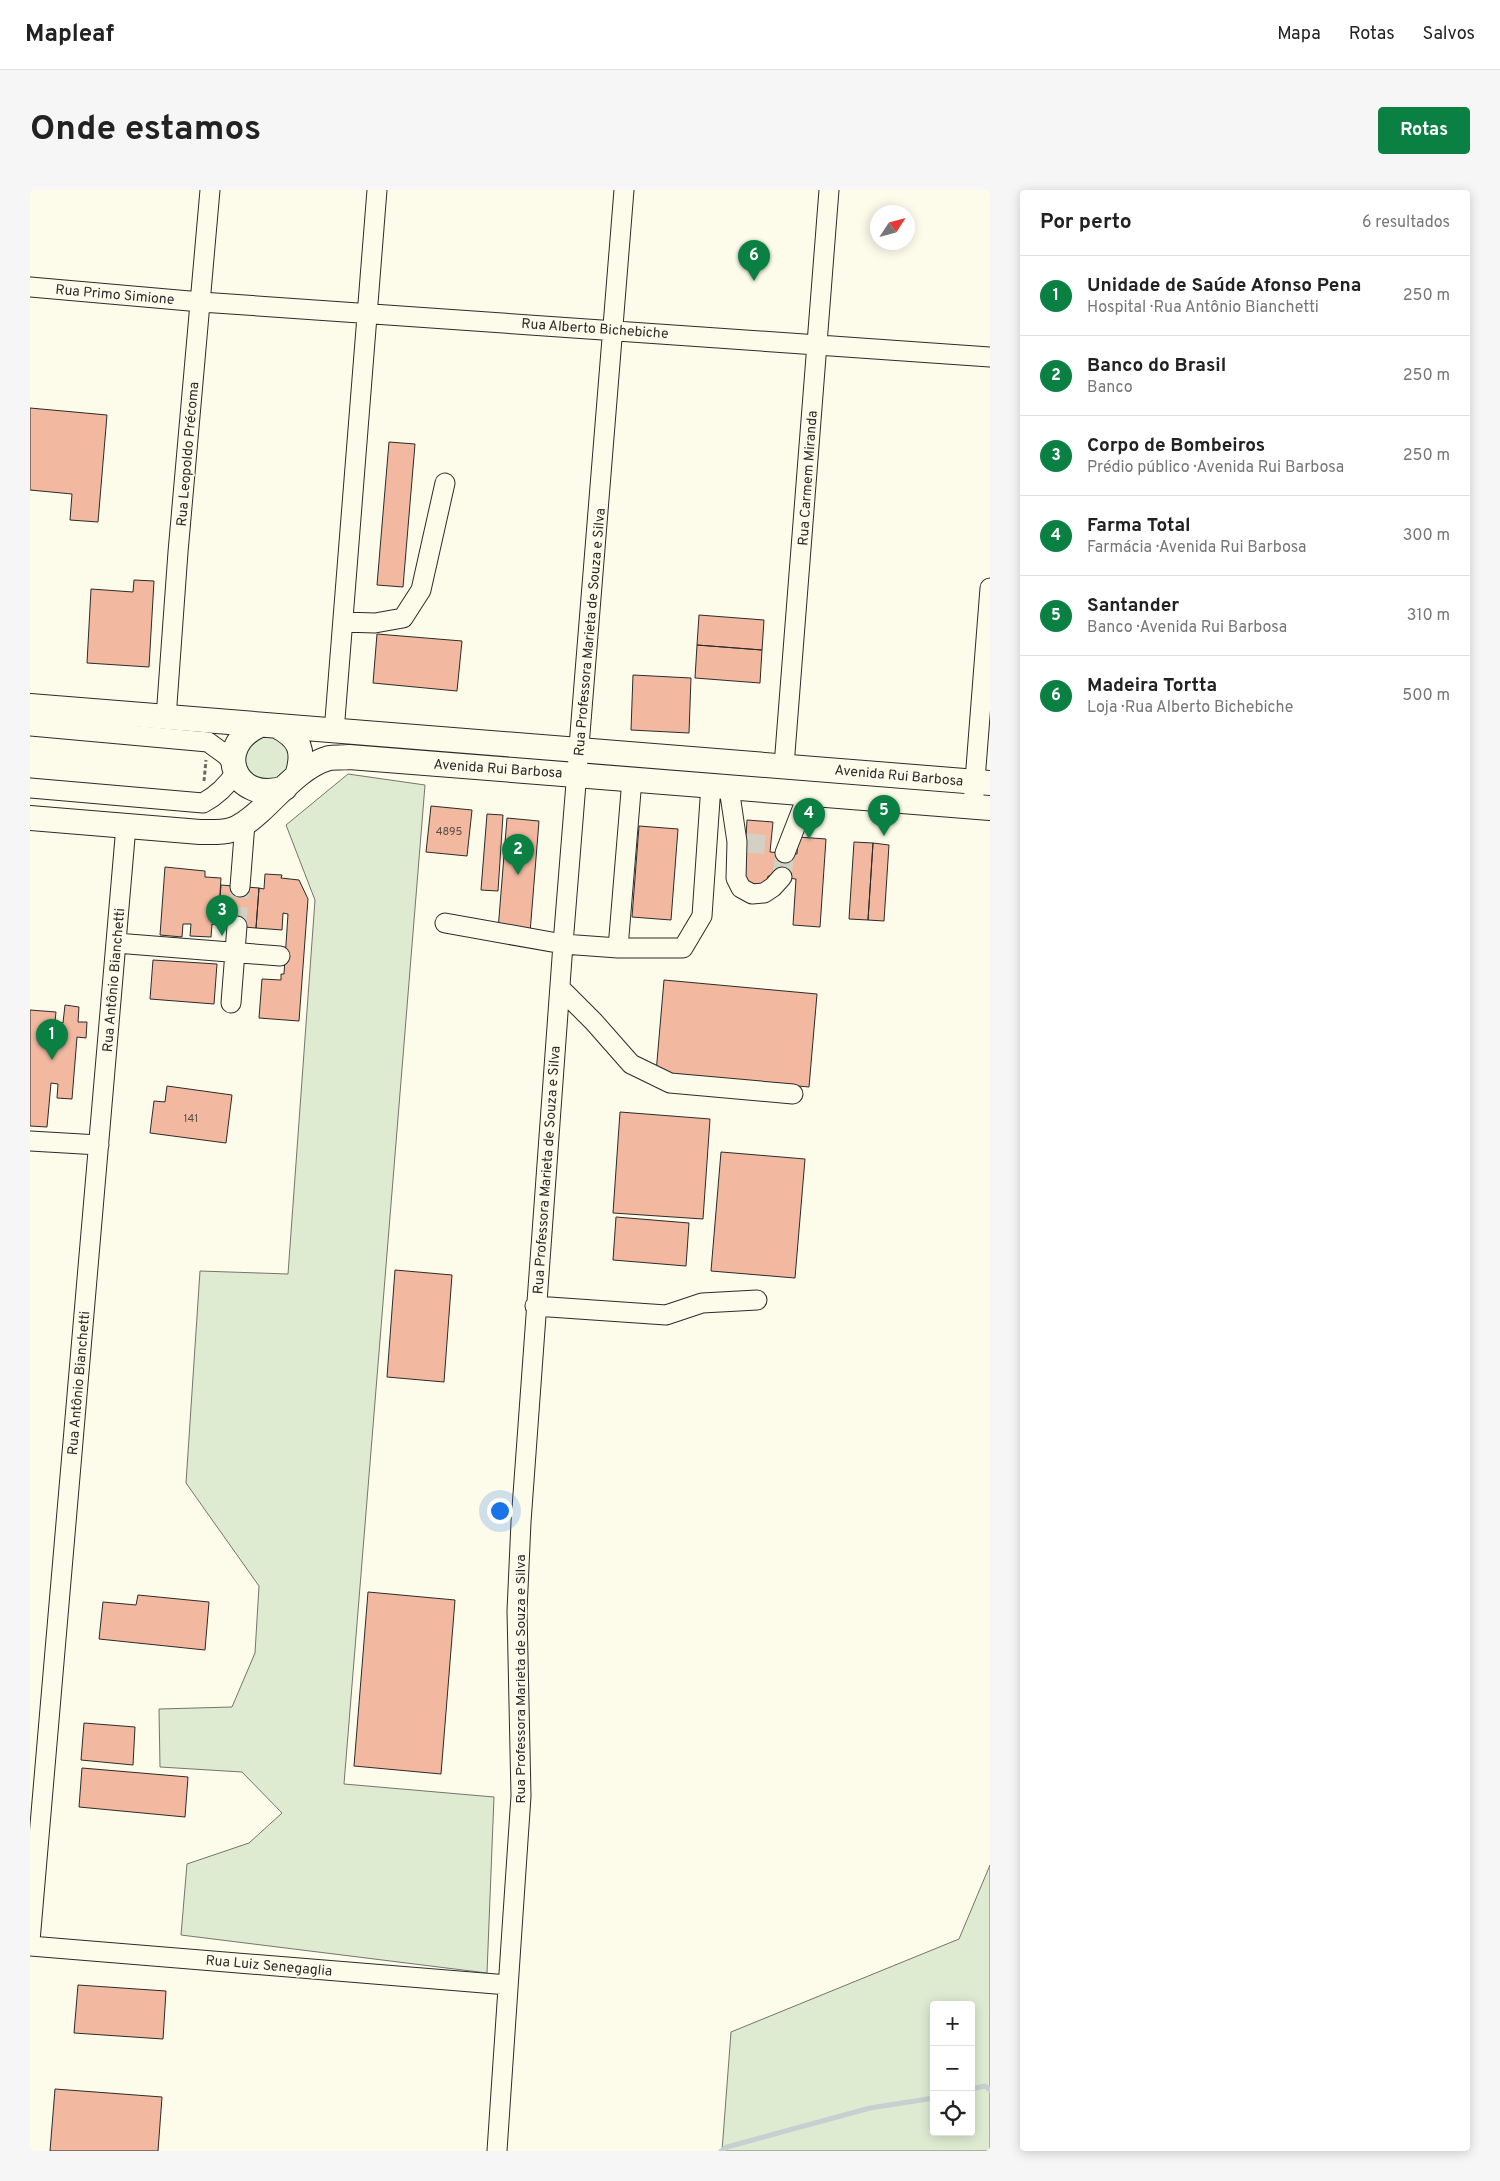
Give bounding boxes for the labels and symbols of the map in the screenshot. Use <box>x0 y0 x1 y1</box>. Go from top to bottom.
north arrow <box>870 205 915 250</box>
pin: 6 <box>738 240 770 281</box>
street label: Rua Primo Simione <box>55 282 175 309</box>
street label: Rua Alberto Bichebiche <box>521 316 669 343</box>
street label: Rua Leopoldo Précoma <box>174 381 203 527</box>
street label: Rua Carmem Miranda <box>795 410 822 546</box>
street label: Rua Professora Marieta de Souza e Silva <box>571 507 610 757</box>
street label: Avenida Rui Barbosa <box>433 757 563 782</box>
street label: Avenida Rui Barbosa <box>834 762 964 791</box>
pin: 5 <box>868 795 900 836</box>
pin: 4 <box>793 798 825 839</box>
house number: 4895 <box>436 825 463 839</box>
pin: 2 <box>502 834 534 875</box>
pin: 3 <box>206 895 238 936</box>
street label: Rua Antônio Bianchetti <box>100 907 129 1053</box>
pin: 1 <box>36 1019 68 1060</box>
street label: Rua Professora Marieta de Souza e Silva <box>530 1045 565 1295</box>
house number: 141 <box>184 1112 198 1126</box>
street label: Rua Antônio Bianchetti <box>65 1310 94 1456</box>
your location <box>487 1498 513 1524</box>
street label: Rua Professora Marieta de Souza e Silva <box>513 1554 530 1804</box>
street label: Rua Luiz Senegaglia <box>205 1952 333 1980</box>

